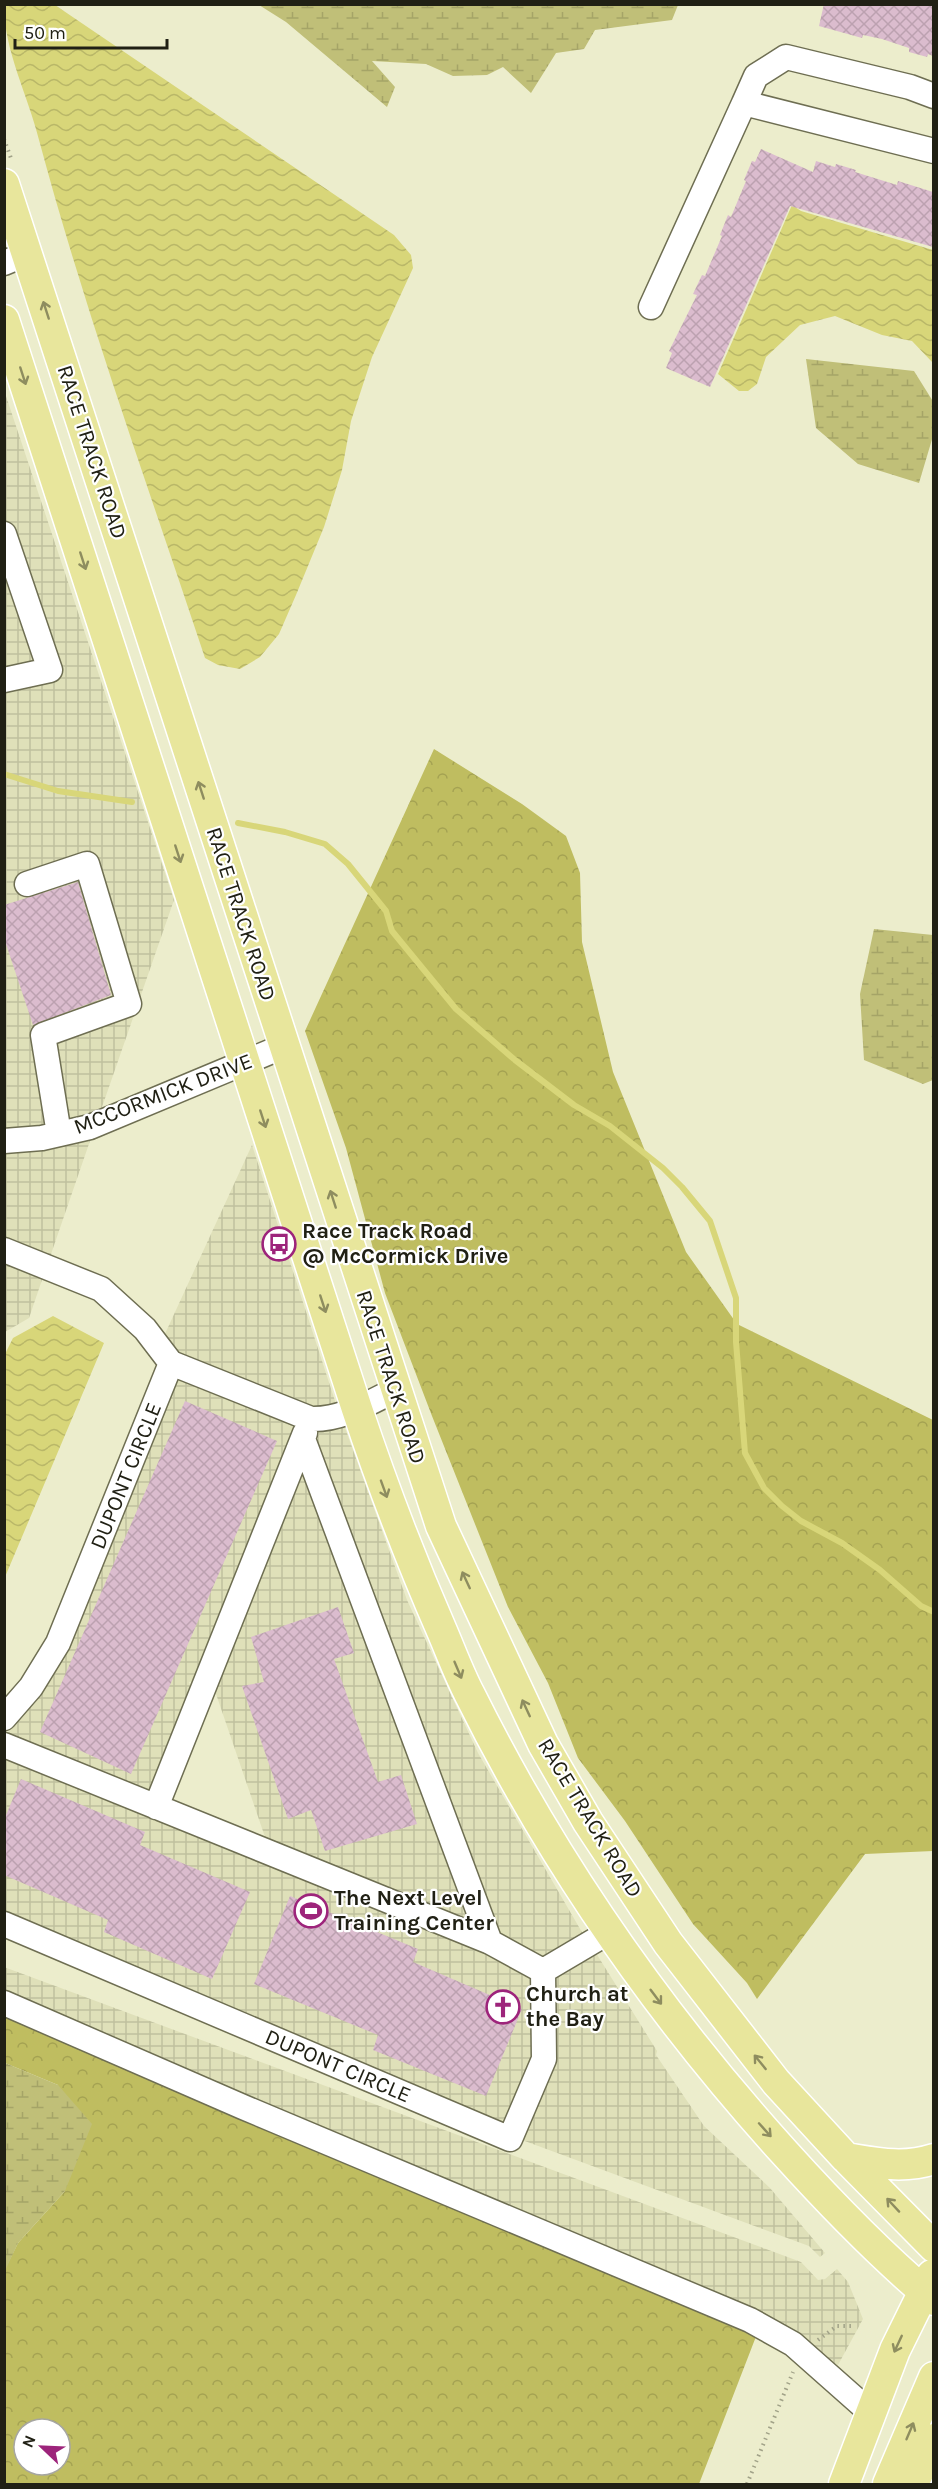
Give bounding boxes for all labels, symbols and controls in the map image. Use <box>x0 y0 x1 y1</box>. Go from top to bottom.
scale bar <box>15 12 166 50</box>
text: 50 m <box>24 22 66 44</box>
one-way arrow <box>40 301 51 320</box>
street label: RACE TRACK ROAD <box>52 362 132 542</box>
one-way arrow <box>18 366 29 385</box>
one-way arrow <box>78 551 89 570</box>
one-way arrow <box>195 781 206 800</box>
street label: RACE TRACK ROAD <box>201 824 281 1004</box>
one-way arrow <box>173 844 184 863</box>
street label: MCCORMICK DRIVE <box>70 1048 256 1140</box>
one-way arrow <box>258 1109 269 1128</box>
one-way arrow <box>327 1190 338 1209</box>
place label: Race Track Road @ McCormick Drive <box>302 1218 508 1269</box>
bus stop icon: Race Track Road @ McCormick Drive <box>261 1226 297 1262</box>
street label: RACE TRACK ROAD <box>351 1287 431 1467</box>
one-way arrow <box>318 1294 329 1313</box>
street label: DUPONT CIRCLE <box>85 1399 167 1553</box>
one-way arrow <box>380 1479 391 1498</box>
one-way arrow <box>459 1571 471 1589</box>
one-way arrow <box>453 1660 464 1678</box>
one-way arrow <box>519 1699 531 1717</box>
street label: RACE TRACK ROAD <box>532 1734 648 1902</box>
place label: The Next Level Training Center <box>334 1885 494 1936</box>
sports icon: The Next Level Training Center <box>293 1893 329 1929</box>
place label: Church at the Bay <box>526 1981 629 2032</box>
church icon: Church at the Bay <box>485 1989 521 2025</box>
one-way arrow <box>650 1989 663 2005</box>
street label: DUPONT CIRCLE <box>261 2024 415 2108</box>
one-way arrow <box>754 2054 767 2070</box>
one-way arrow <box>757 2122 771 2137</box>
one-way arrow <box>886 2198 900 2213</box>
one-way arrow <box>892 2335 904 2353</box>
north arrow <box>12 2417 72 2477</box>
one-way arrow <box>905 2422 917 2440</box>
text: N <box>18 2432 40 2450</box>

